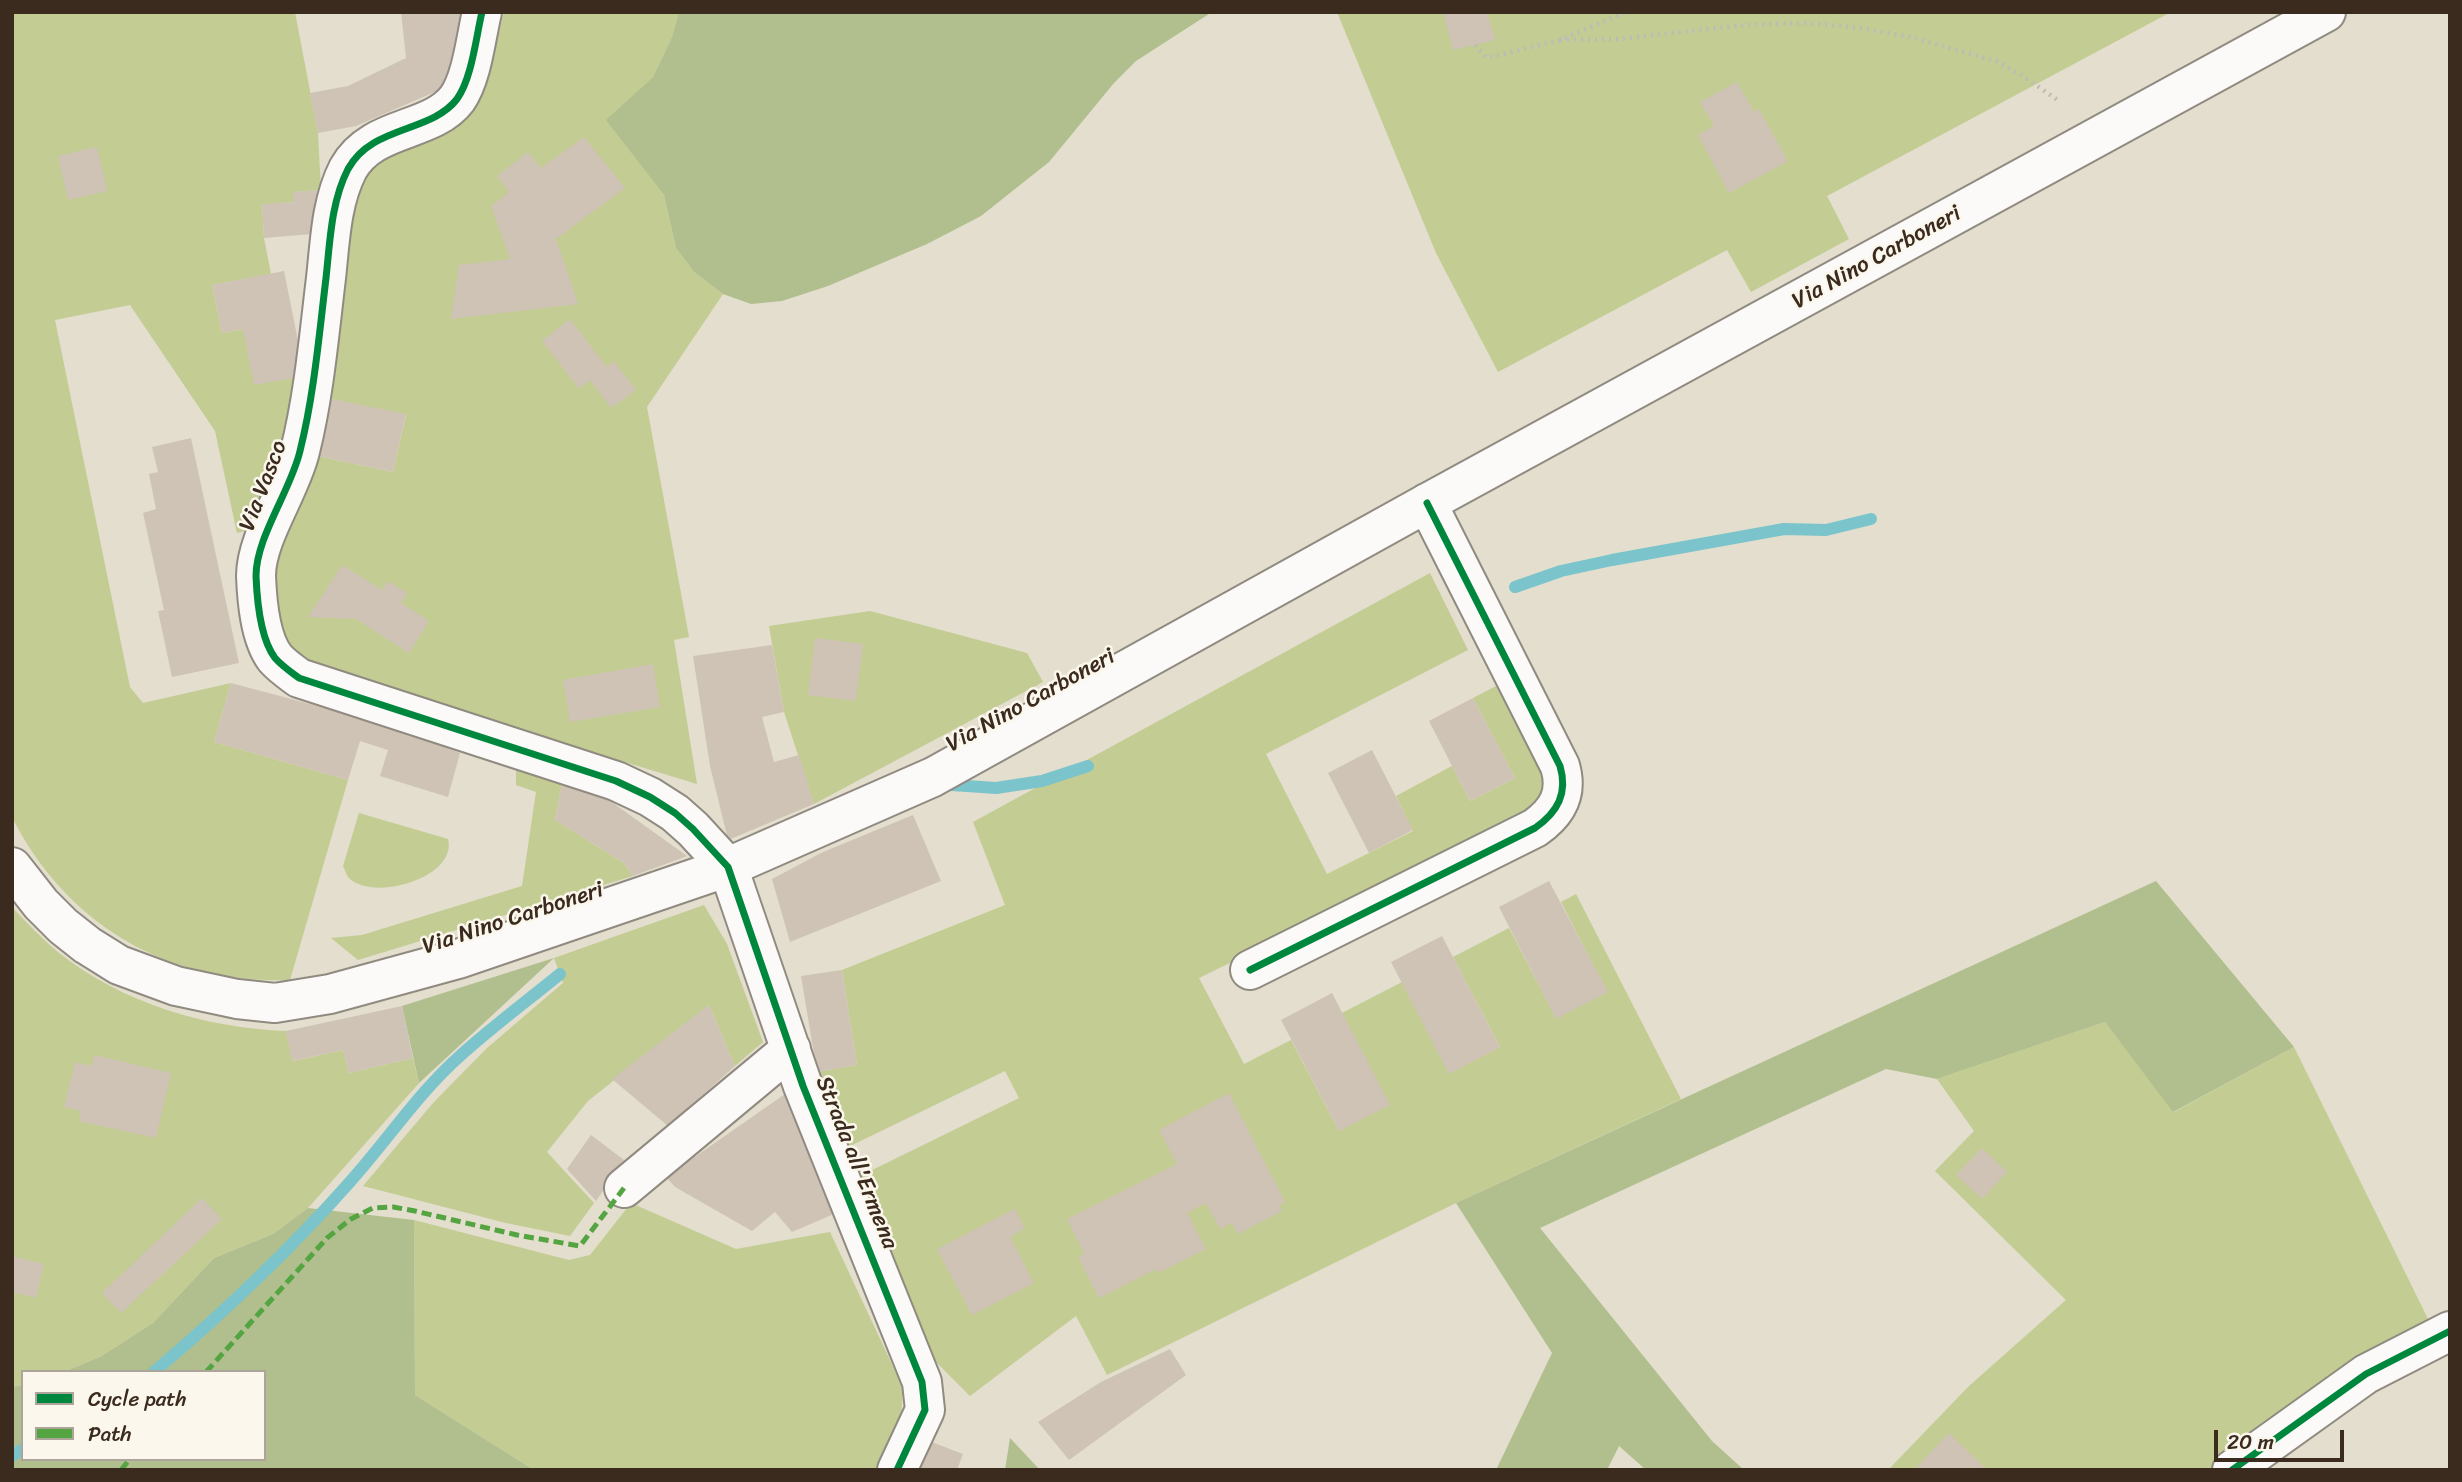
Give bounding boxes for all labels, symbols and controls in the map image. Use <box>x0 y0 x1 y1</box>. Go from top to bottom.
street label: Via Nino Carboneri <box>1788 200 1966 316</box>
street label: Via Vasco <box>234 437 294 535</box>
street label: Via Nino Carboneri <box>942 643 1120 759</box>
street label: Via Nino Carboneri <box>419 877 607 961</box>
street label: Strada all'Ermena <box>809 1073 903 1253</box>
legend <box>21 1370 266 1461</box>
text: Cycle path <box>88 1380 187 1418</box>
text: Path <box>88 1415 131 1453</box>
scale bar <box>2217 1416 2346 1460</box>
text: 20 m <box>2227 1423 2274 1461</box>

